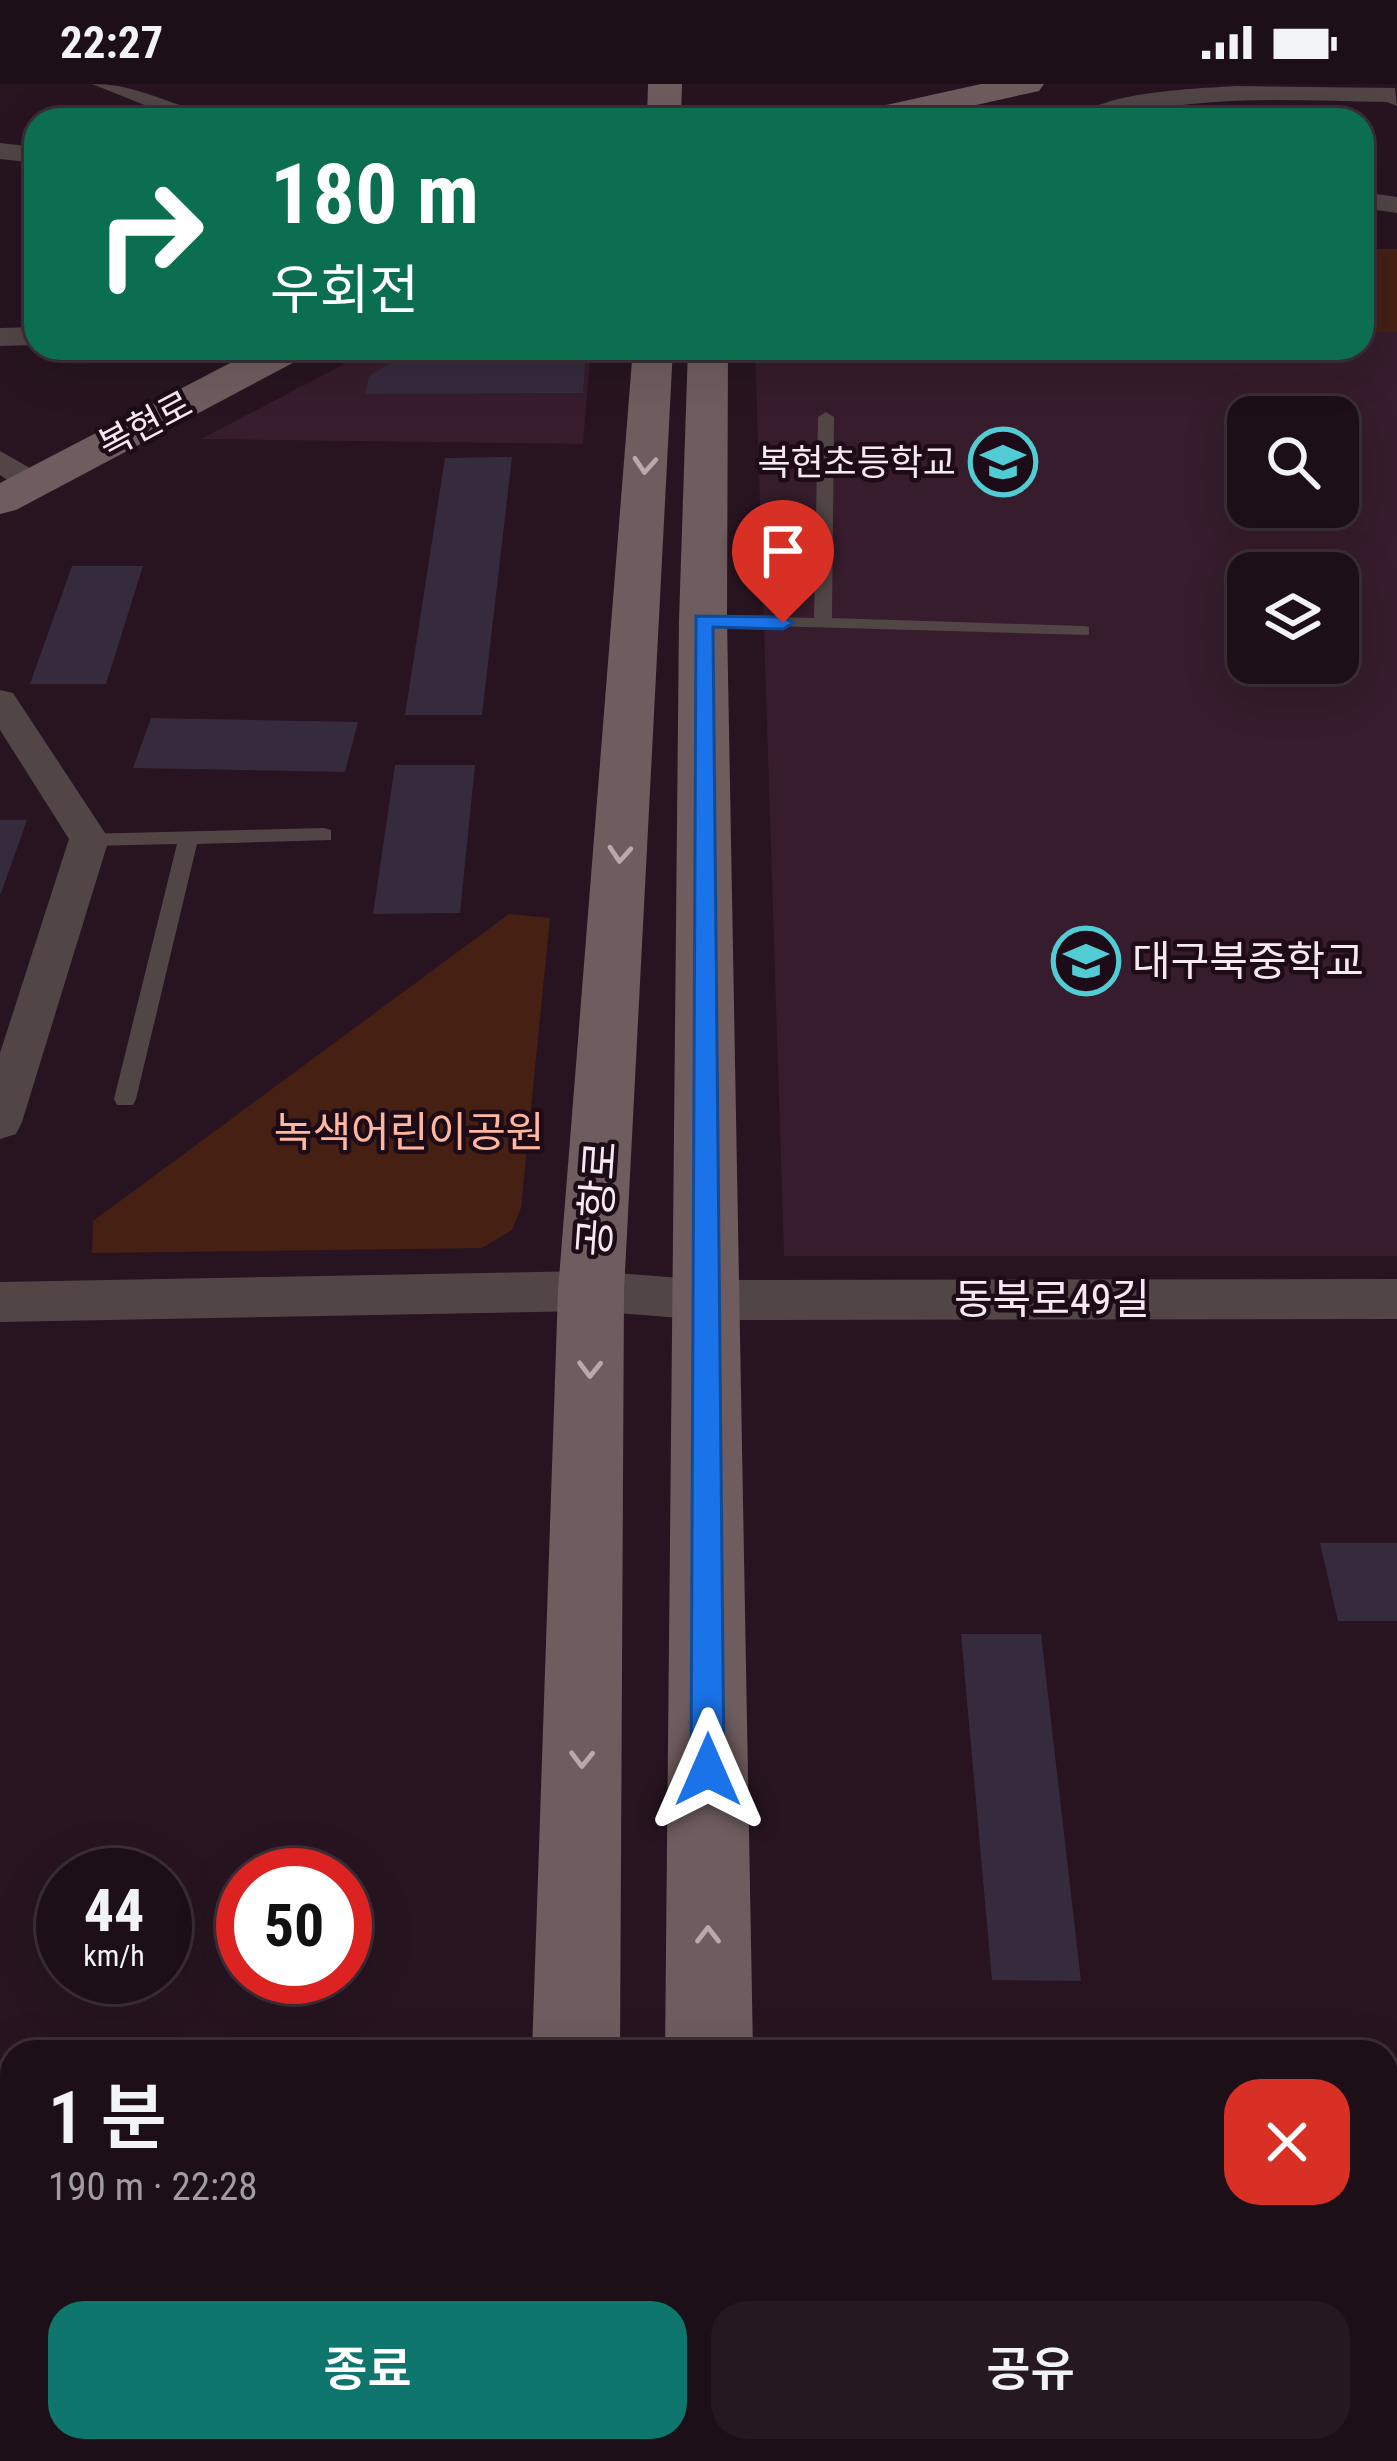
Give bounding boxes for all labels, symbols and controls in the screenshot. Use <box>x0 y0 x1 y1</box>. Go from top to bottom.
text: 22:27 <box>60 16 163 69</box>
text: 180 m <box>270 145 479 244</box>
icon: right <box>72 156 228 312</box>
text: 우회전 <box>270 259 419 322</box>
street label: 복현로 <box>92 383 199 467</box>
map controls <box>1227 396 1359 684</box>
button: search <box>1227 396 1359 528</box>
school or university icon: 복현초등학교 <box>968 427 1038 497</box>
place label: 복현초등학교 <box>757 442 956 484</box>
one-way arrow <box>632 456 658 475</box>
pin <box>732 500 834 623</box>
icon: arrive <box>750 518 816 584</box>
button: layers <box>1227 552 1359 684</box>
one-way arrow <box>607 845 633 864</box>
school or university icon: 대구북중학교 <box>1051 926 1121 996</box>
place label: 대구북중학교 <box>1132 937 1364 986</box>
park label: 녹색어린이공원 <box>274 1108 544 1157</box>
street label: 공항로 <box>569 1140 626 1259</box>
street label: 동북로49길 <box>954 1275 1150 1324</box>
one-way arrow <box>577 1360 603 1379</box>
position arrow <box>645 1707 771 1833</box>
one-way arrow <box>570 1750 596 1769</box>
speed limit sign: 50 <box>216 1848 372 2004</box>
text: 44 <box>84 1875 144 1946</box>
one-way arrow <box>695 1925 721 1943</box>
text: km/h <box>83 1938 145 1973</box>
text: 1 분 <box>48 2076 167 2161</box>
button: close <box>1224 2079 1350 2205</box>
text: 190 m · 22:28 <box>48 2164 258 2210</box>
button: 종료 <box>48 2301 687 2439</box>
button: 공유 <box>711 2301 1350 2439</box>

